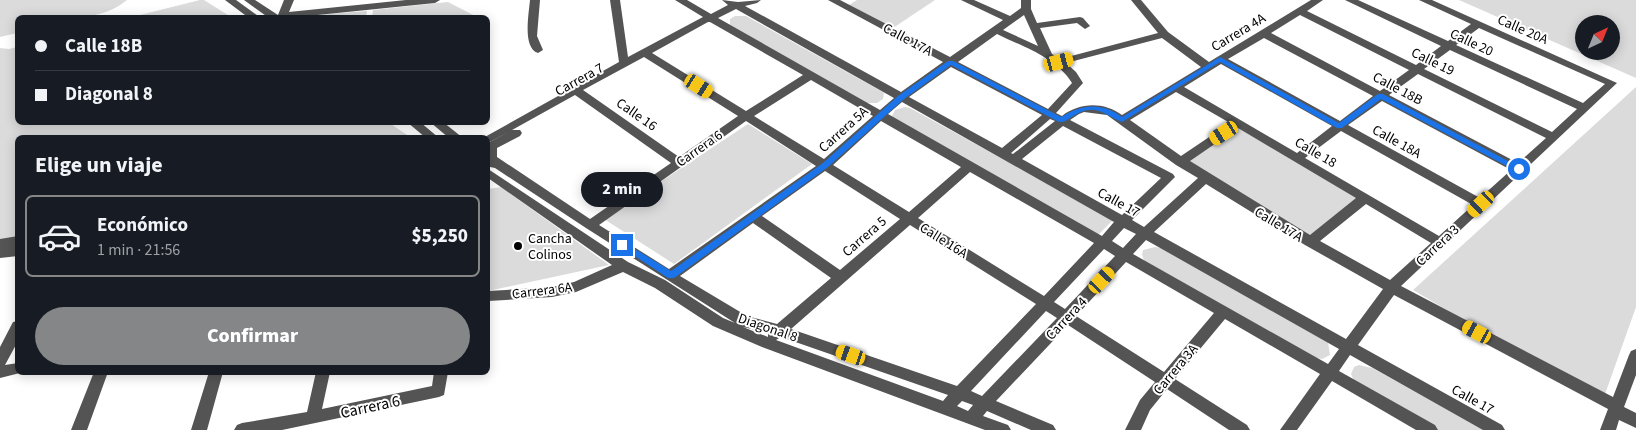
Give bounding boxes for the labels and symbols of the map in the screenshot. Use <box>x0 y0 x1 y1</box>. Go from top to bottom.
street label: Carrera 4A <box>1207 8 1270 57</box>
street label: Calle 20A <box>1494 10 1551 50</box>
north arrow <box>1575 15 1620 60</box>
street label: Calle 17A <box>879 19 936 61</box>
street label: Calle 20 <box>1447 24 1497 62</box>
street label: Calle 19 <box>1408 43 1458 81</box>
car <box>1042 51 1075 73</box>
street label: Carrera 7 <box>551 58 608 101</box>
street label: Calle 18B <box>1369 67 1426 110</box>
car <box>682 72 715 100</box>
street label: Calle 16 <box>612 93 661 136</box>
street label: Carrera 5A <box>814 102 873 157</box>
car <box>1207 119 1240 147</box>
street label: Calle 18A <box>1368 120 1425 164</box>
street label: Carrera 6 <box>672 125 727 172</box>
street label: Calle 18 <box>1291 133 1340 173</box>
route start <box>1508 158 1530 180</box>
callout: 2 min <box>581 172 663 208</box>
street label: Calle 17 <box>1094 183 1143 223</box>
car <box>1464 188 1497 220</box>
street label: Calle 17A <box>1250 203 1307 247</box>
street label: Carrera 5 <box>838 212 891 262</box>
street label: Calle 16A <box>916 218 972 264</box>
street label: Carrera 3 <box>1412 220 1464 271</box>
place label: Cancha Colinos <box>528 229 572 265</box>
route end <box>611 234 633 256</box>
marker: Cancha Colinos <box>512 240 524 252</box>
car <box>1086 264 1117 296</box>
street label: Carrera 6A <box>511 277 574 305</box>
street label: Carrera 4 <box>1041 292 1092 345</box>
street label: Diagonal 8 <box>735 308 800 347</box>
car <box>1460 318 1493 346</box>
street label: Carrera 3A <box>1149 340 1203 399</box>
car <box>834 343 867 367</box>
street label: Calle 17 <box>1448 380 1497 420</box>
street label: Carrera 6 <box>338 390 402 424</box>

